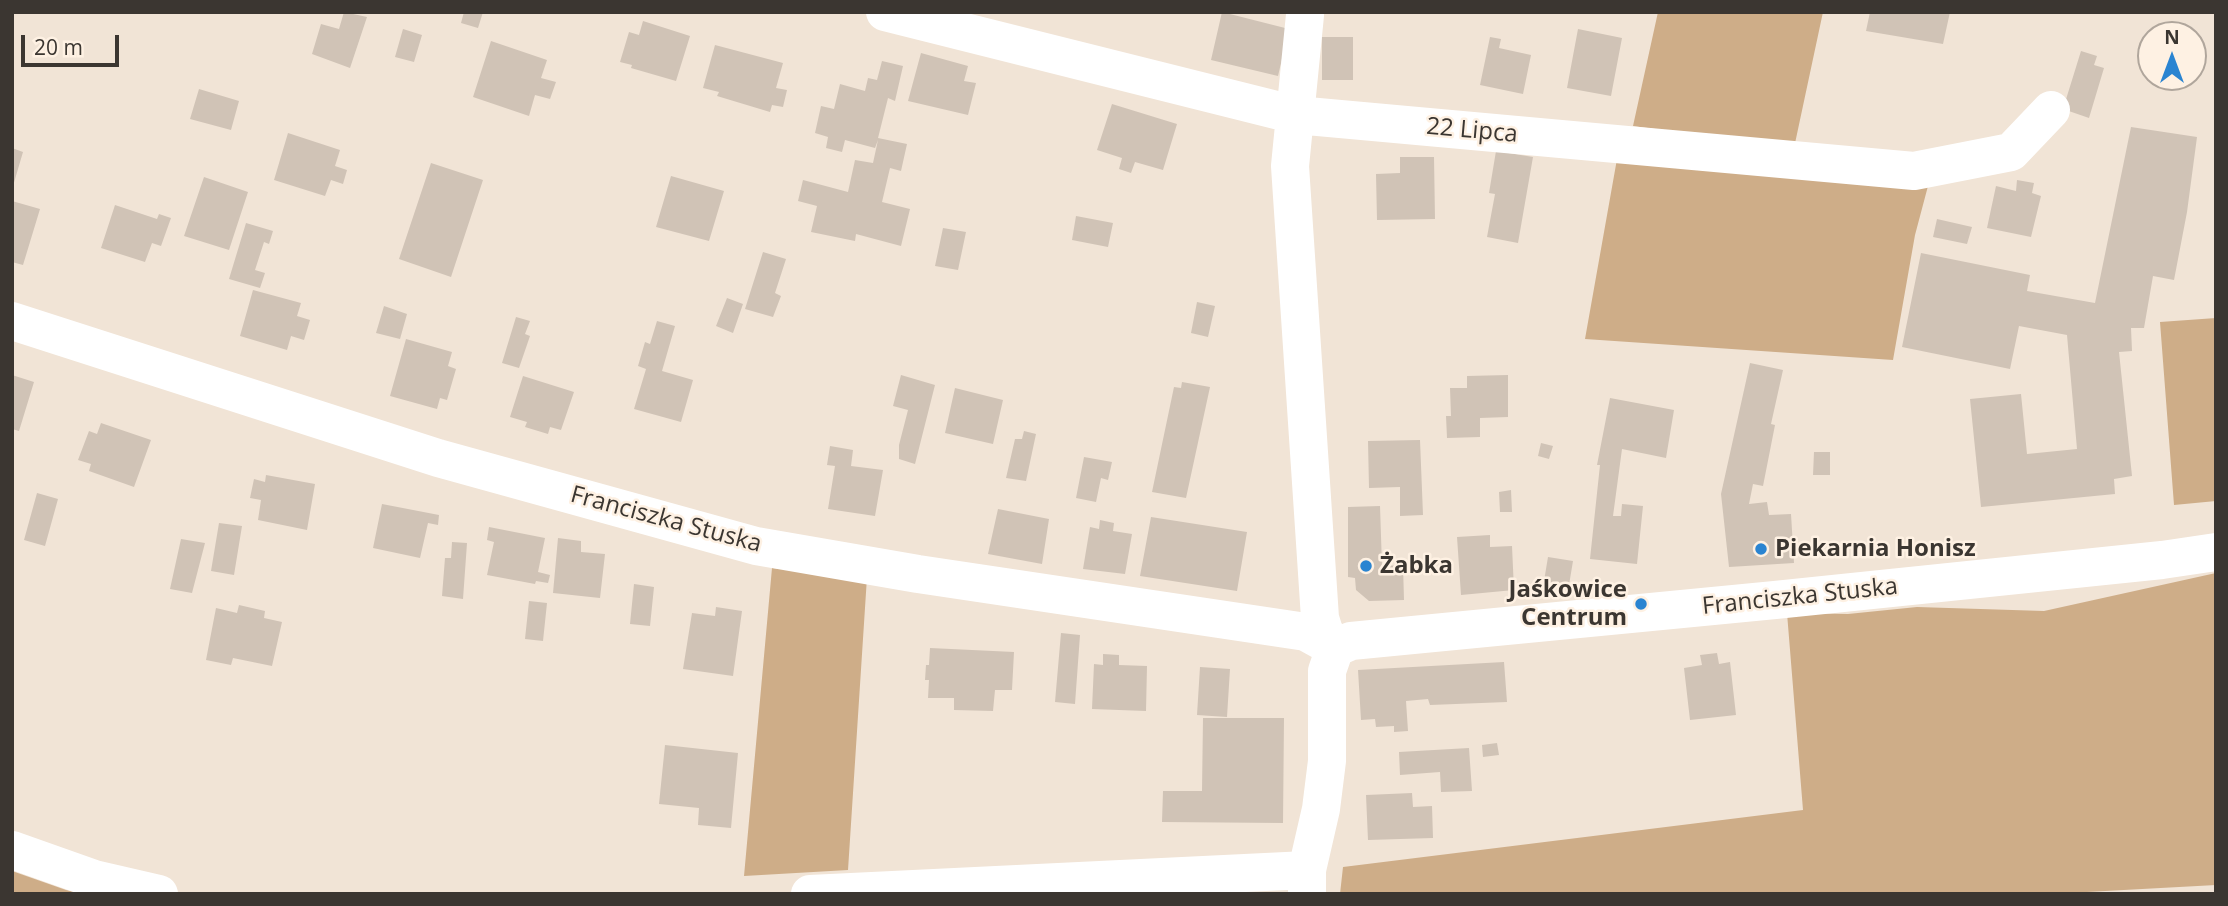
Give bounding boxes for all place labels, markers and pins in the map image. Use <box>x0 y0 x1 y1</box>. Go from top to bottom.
place label: Piekarnia Honisz <box>1775 535 1976 563</box>
marker: Piekarnia Honisz <box>1753 541 1769 557</box>
place label: Żabka <box>1380 552 1453 580</box>
marker: Żabka <box>1358 558 1374 574</box>
place label: Jaśkowice Centrum <box>1508 576 1627 632</box>
marker: Jaśkowice Centrum <box>1633 596 1649 612</box>

